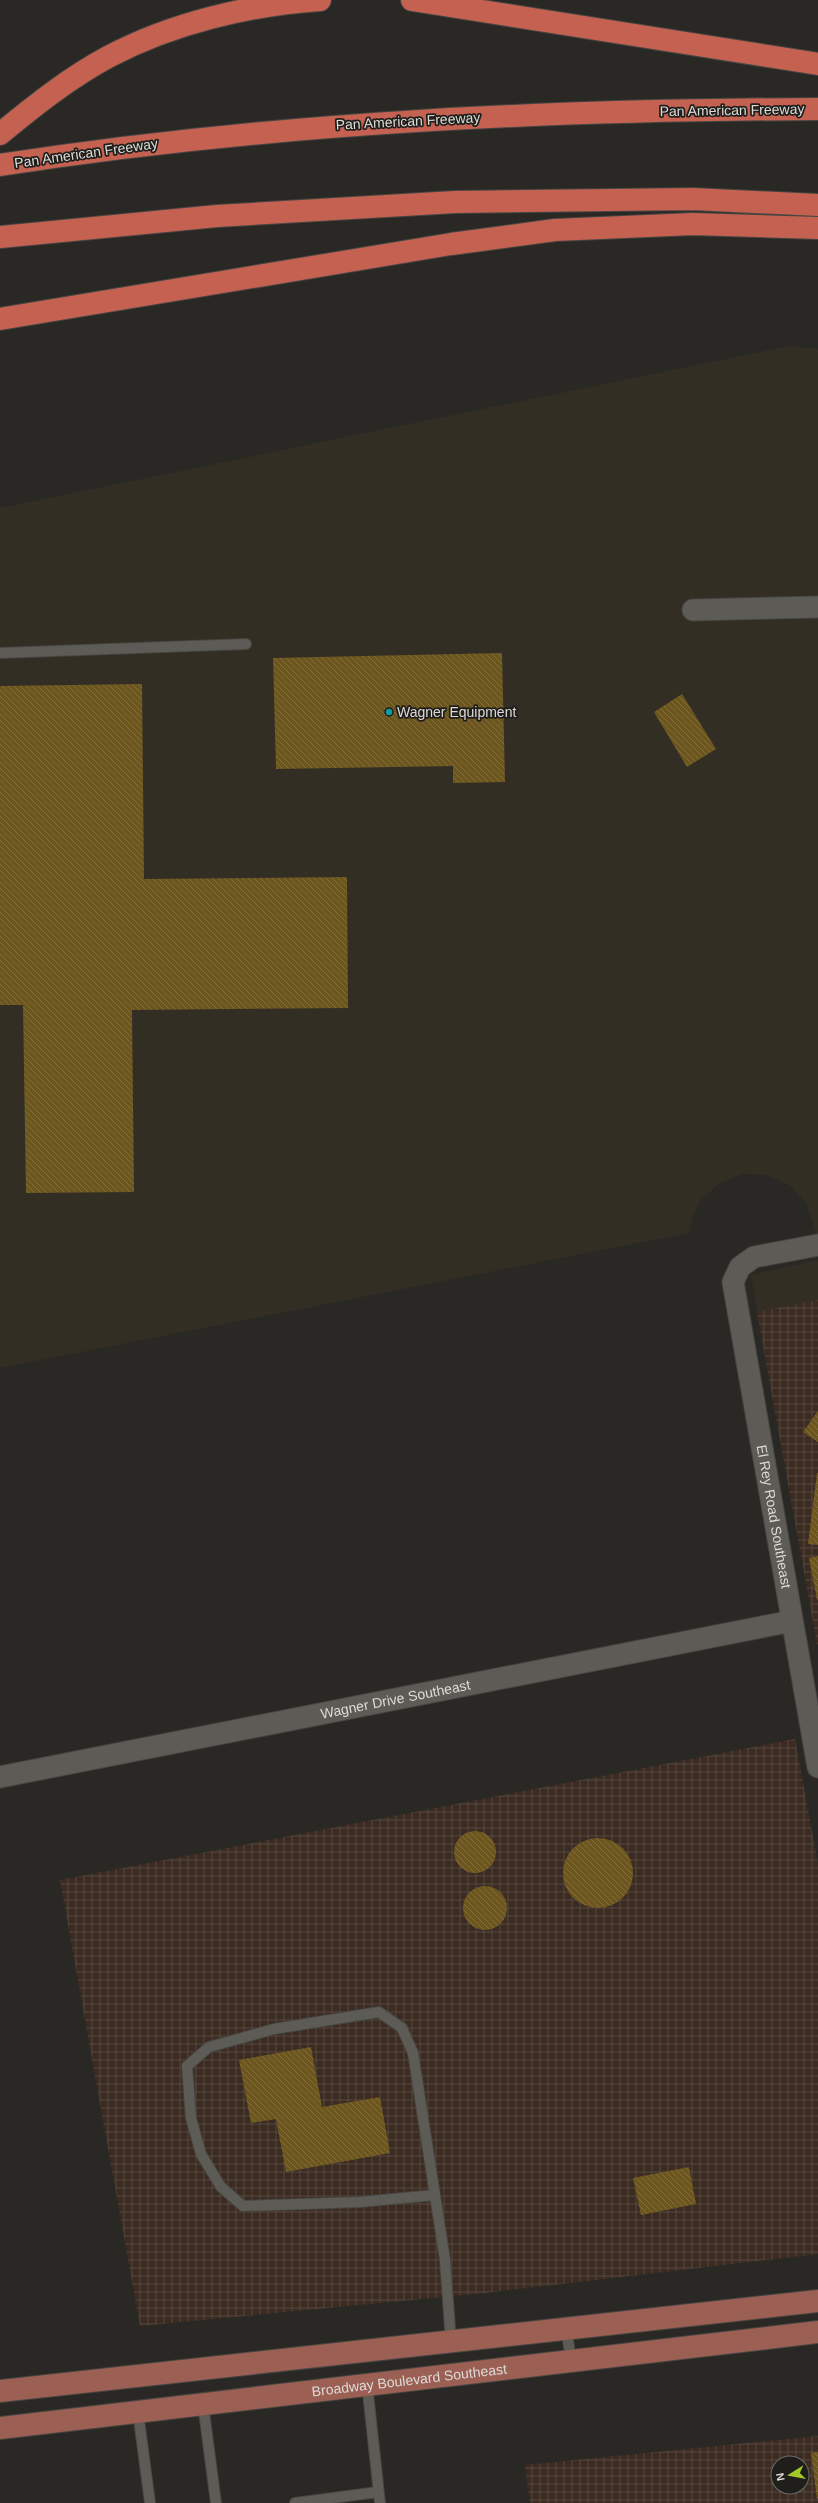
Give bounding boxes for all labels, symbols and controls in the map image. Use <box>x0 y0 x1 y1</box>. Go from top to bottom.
street label: Pan American Freeway <box>660 101 804 119</box>
street label: Pan American Freeway <box>335 109 481 133</box>
street label: Pan American Freeway <box>13 135 159 171</box>
place label: Wagner Equipment <box>397 704 516 720</box>
marker: Wagner Equipment <box>384 707 394 717</box>
street label: El Rey Road Southeast <box>754 1443 795 1590</box>
street label: Wagner Drive Southeast <box>319 1677 472 1722</box>
street label: Broadway Boulevard Southeast <box>311 2361 508 2399</box>
north arrow <box>770 2455 810 2495</box>
text: N <box>774 2472 787 2482</box>

